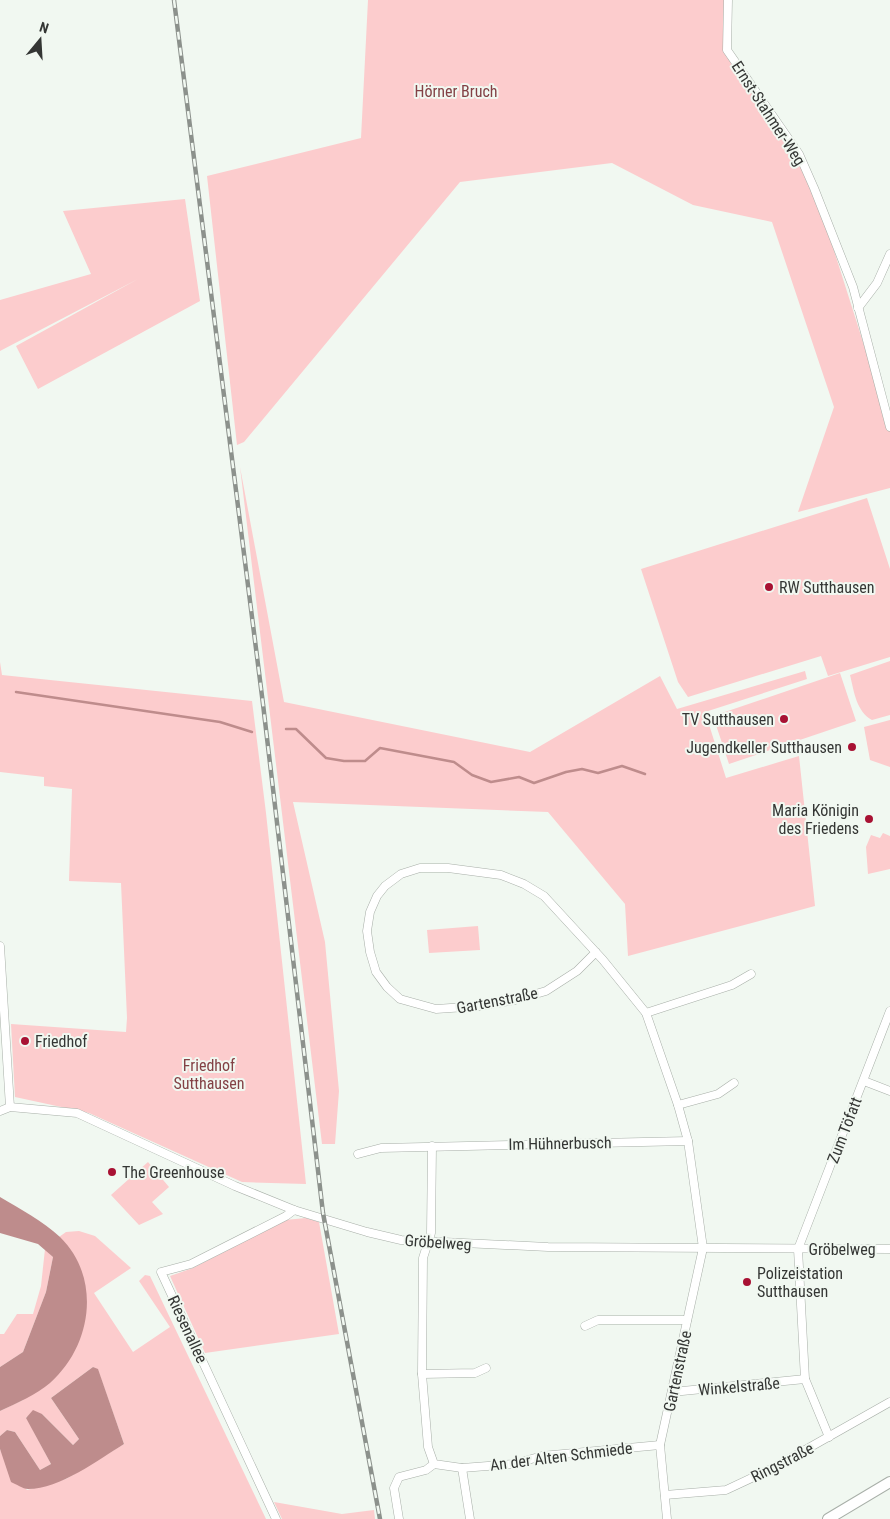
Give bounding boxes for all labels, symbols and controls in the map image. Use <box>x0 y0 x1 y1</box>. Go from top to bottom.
north arrow <box>15 15 65 65</box>
text: N <box>37 19 51 37</box>
street label: Ernst-Stahmer-Weg <box>728 57 809 169</box>
park label: Hörner Bruch <box>414 82 498 101</box>
place label: RW Sutthausen <box>779 578 875 597</box>
marker: RW Sutthausen <box>763 581 775 593</box>
place label: TV Sutthausen <box>682 710 774 729</box>
marker: TV Sutthausen <box>778 713 790 725</box>
place label: Jugendkeller Sutthausen <box>686 738 842 757</box>
marker: Jugendkeller Sutthausen <box>846 741 858 753</box>
place label: Maria Königin des Friedens <box>772 801 859 838</box>
marker: Maria Königin des Friedens <box>863 813 875 825</box>
street label: Gartenstraße <box>455 983 539 1018</box>
place label: Friedhof <box>35 1032 87 1051</box>
marker: Friedhof <box>19 1035 31 1047</box>
park label: Friedhof Sutthausen <box>173 1056 245 1093</box>
street label: Zum Töfatt <box>823 1094 866 1166</box>
street label: Im Hühnerbusch <box>508 1133 612 1154</box>
place label: The Greenhouse <box>122 1163 224 1182</box>
marker: The Greenhouse <box>106 1166 118 1178</box>
street label: Gröbelweg <box>404 1231 472 1254</box>
street label: Gröbelweg <box>808 1240 876 1259</box>
place label: Polizeistation Sutthausen <box>757 1264 843 1301</box>
marker: Polizeistation Sutthausen <box>741 1276 753 1288</box>
street label: Riesenallee <box>164 1292 211 1366</box>
street label: Gartenstraße <box>660 1329 695 1413</box>
street label: Winkelstraße <box>697 1373 781 1400</box>
street label: An der Alten Schmiede <box>489 1438 633 1475</box>
street label: Ringstraße <box>748 1439 817 1486</box>

